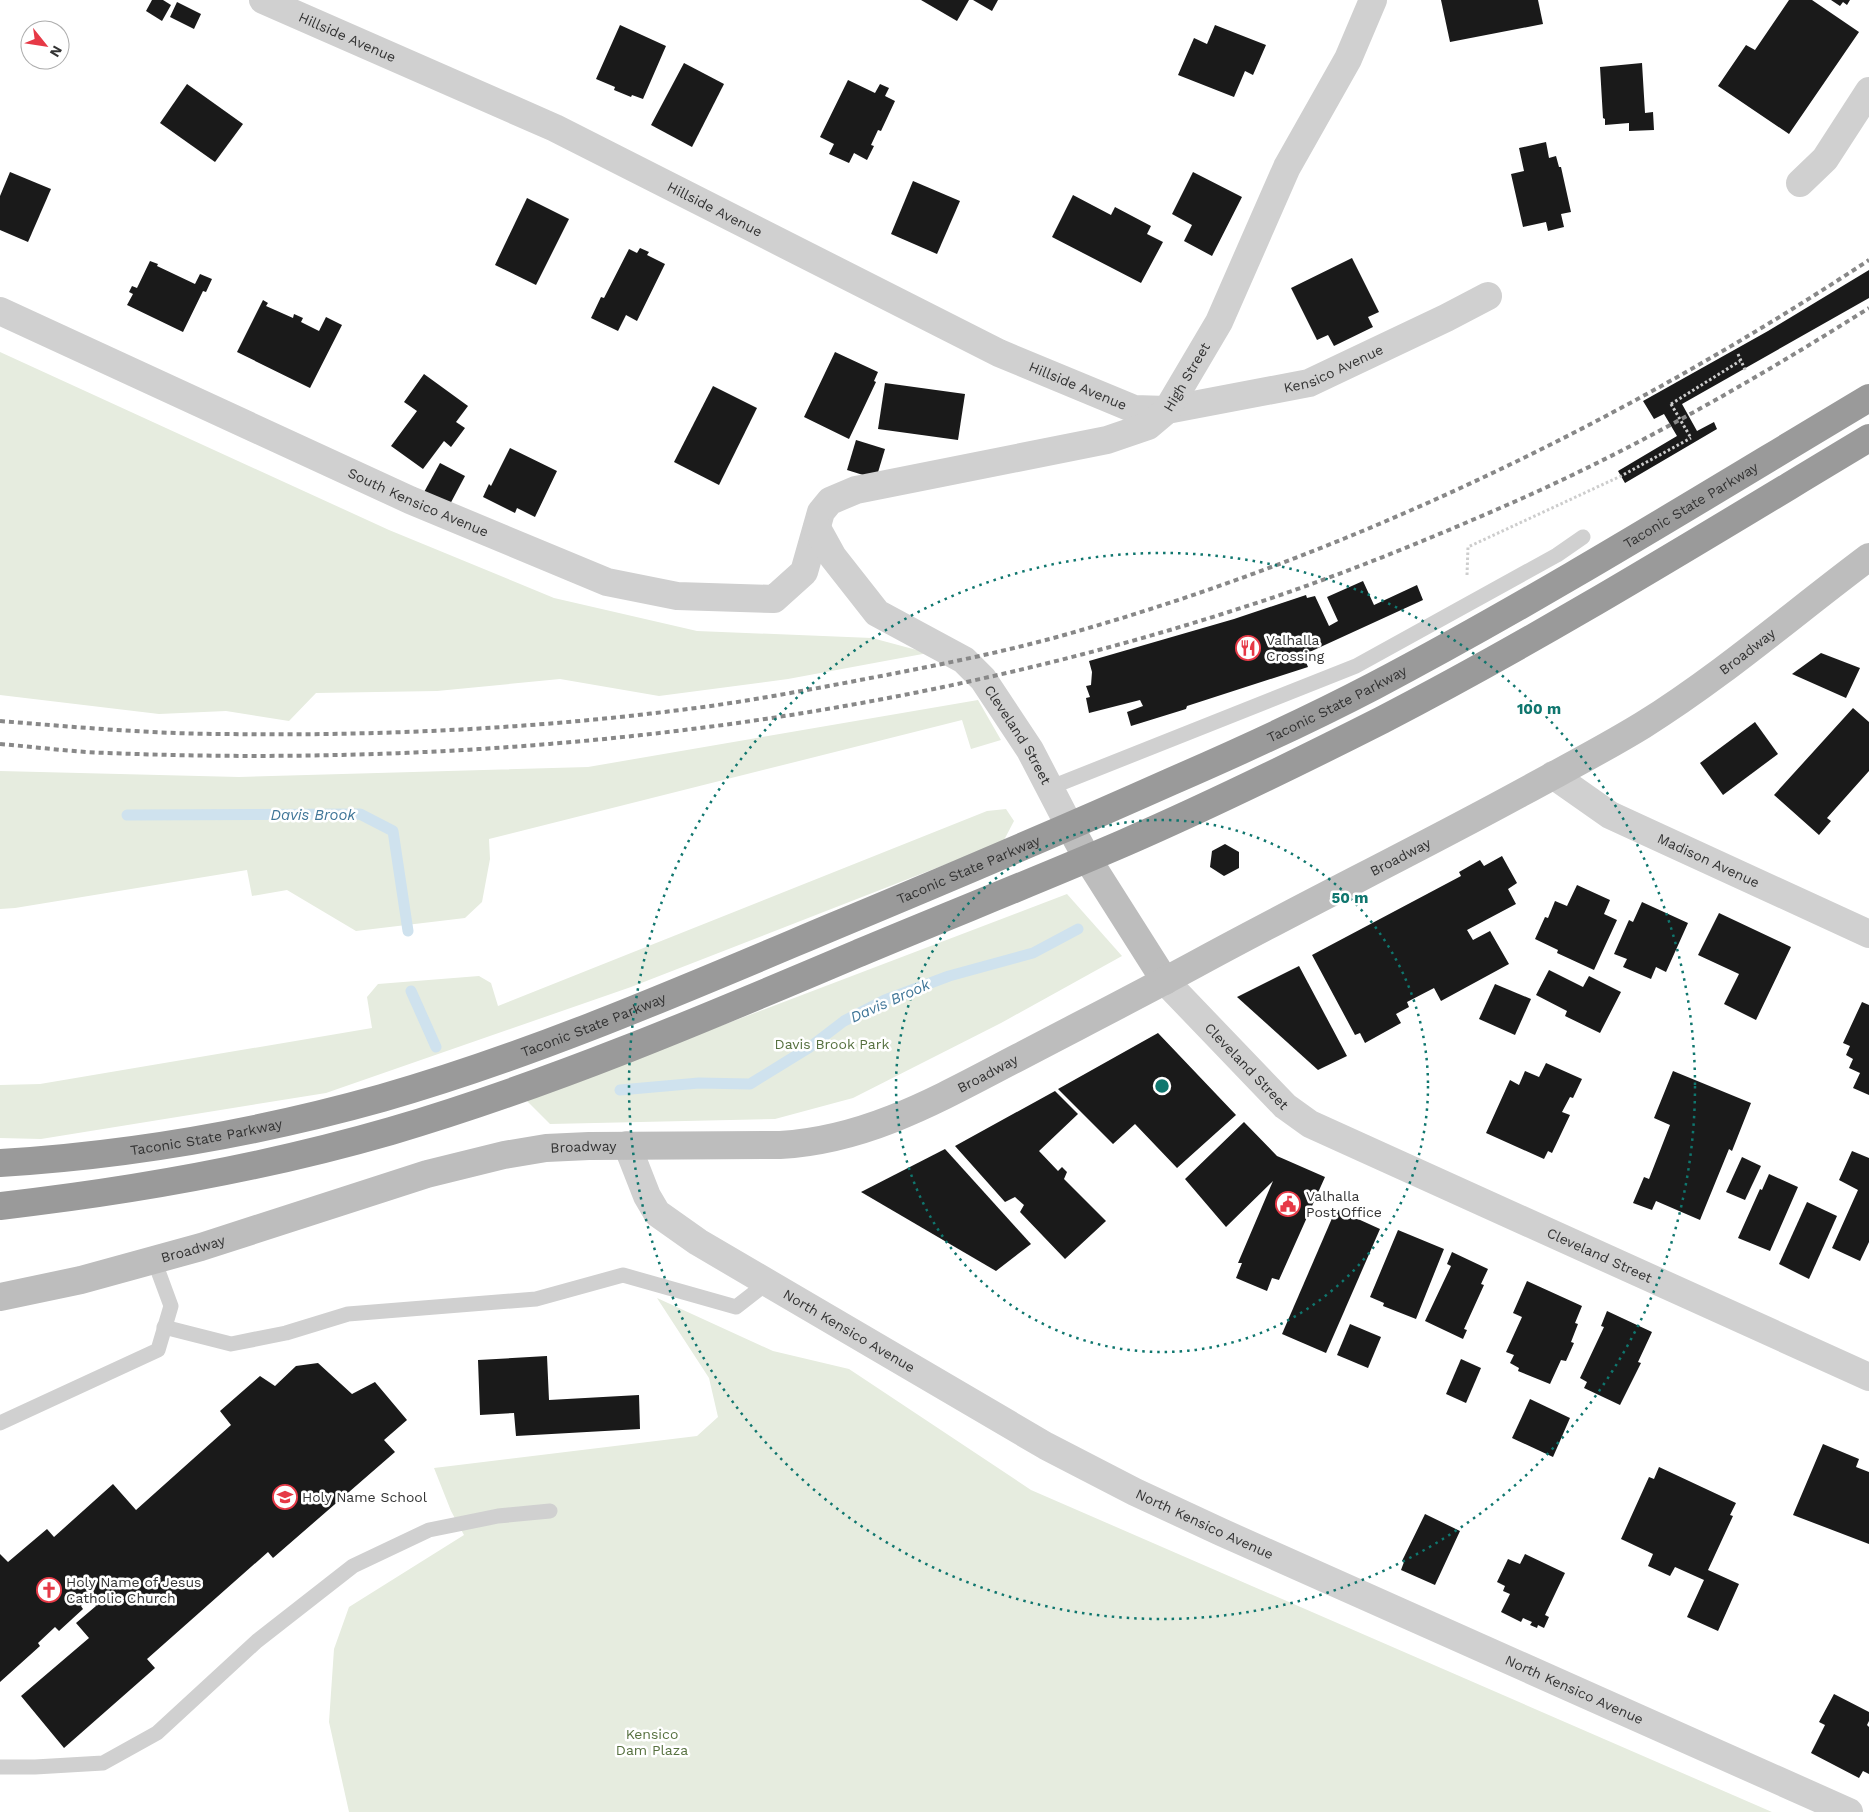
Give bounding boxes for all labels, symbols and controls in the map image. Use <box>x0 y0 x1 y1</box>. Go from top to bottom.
street label: Hillside Avenue <box>296 9 398 65</box>
north arrow <box>20 20 70 70</box>
text: N <box>47 43 66 60</box>
street label: Hillside Avenue <box>665 178 765 240</box>
street label: High Street <box>1160 340 1213 414</box>
street label: Kensico Avenue <box>1282 341 1386 396</box>
street label: Hillside Avenue <box>1027 358 1129 413</box>
street label: Taconic State Parkway <box>1621 458 1762 552</box>
street label: South Kensico Avenue <box>345 465 491 540</box>
street label: Broadway <box>1716 624 1779 678</box>
place label: Valhalla Crossing <box>1266 632 1325 664</box>
restaurant icon: Valhalla Crossing <box>1235 635 1261 661</box>
street label: Taconic State Parkway <box>1265 662 1410 745</box>
street label: Cleveland Street <box>981 682 1055 787</box>
text: 100 m <box>1517 700 1561 718</box>
water label: Davis Brook <box>270 806 356 824</box>
street label: Madison Avenue <box>1655 830 1762 891</box>
street label: Taconic State Parkway <box>894 832 1043 907</box>
street label: Broadway <box>1367 834 1434 879</box>
text: 50 m <box>1332 889 1368 907</box>
water label: Davis Brook <box>847 975 933 1027</box>
street label: Taconic State Parkway <box>519 989 669 1060</box>
street label: Cleveland Street <box>1202 1020 1292 1113</box>
park label: Davis Brook Park <box>775 1036 890 1052</box>
street label: Broadway <box>955 1051 1021 1096</box>
centre of rings <box>1153 1077 1171 1095</box>
street label: Taconic State Parkway <box>129 1115 284 1158</box>
street label: Broadway <box>550 1138 617 1156</box>
place label: Valhalla Post Office <box>1306 1188 1382 1220</box>
public building icon: Valhalla Post Office <box>1275 1191 1301 1217</box>
street label: Cleveland Street <box>1544 1224 1655 1286</box>
street label: Broadway <box>159 1232 228 1266</box>
street label: North Kensico Avenue <box>781 1286 918 1375</box>
school or university icon: Holy Name School <box>272 1484 298 1510</box>
street label: North Kensico Avenue <box>1133 1486 1276 1562</box>
place label: Holy Name School <box>302 1489 428 1505</box>
place label: Holy Name of Jesus Catholic Church <box>66 1574 201 1606</box>
church icon: Holy Name of Jesus Catholic Church <box>36 1577 62 1603</box>
street label: North Kensico Avenue <box>1503 1652 1646 1727</box>
park label: Kensico Dam Plaza <box>616 1726 688 1758</box>

